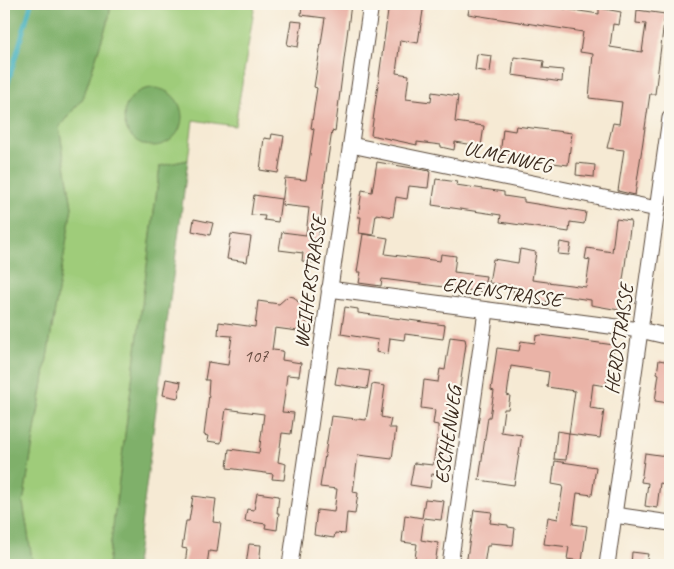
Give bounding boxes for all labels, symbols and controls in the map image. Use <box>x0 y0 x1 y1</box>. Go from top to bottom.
street label: ULMENWEG <box>462 135 556 179</box>
street label: WEIHERSTRASSE <box>288 211 332 350</box>
street label: ERLENSTRASSE <box>441 271 565 313</box>
street label: HERDSTRASSE <box>599 279 640 396</box>
house number: 107 <box>244 345 269 367</box>
street label: ESCHENWEG <box>429 382 468 485</box>

